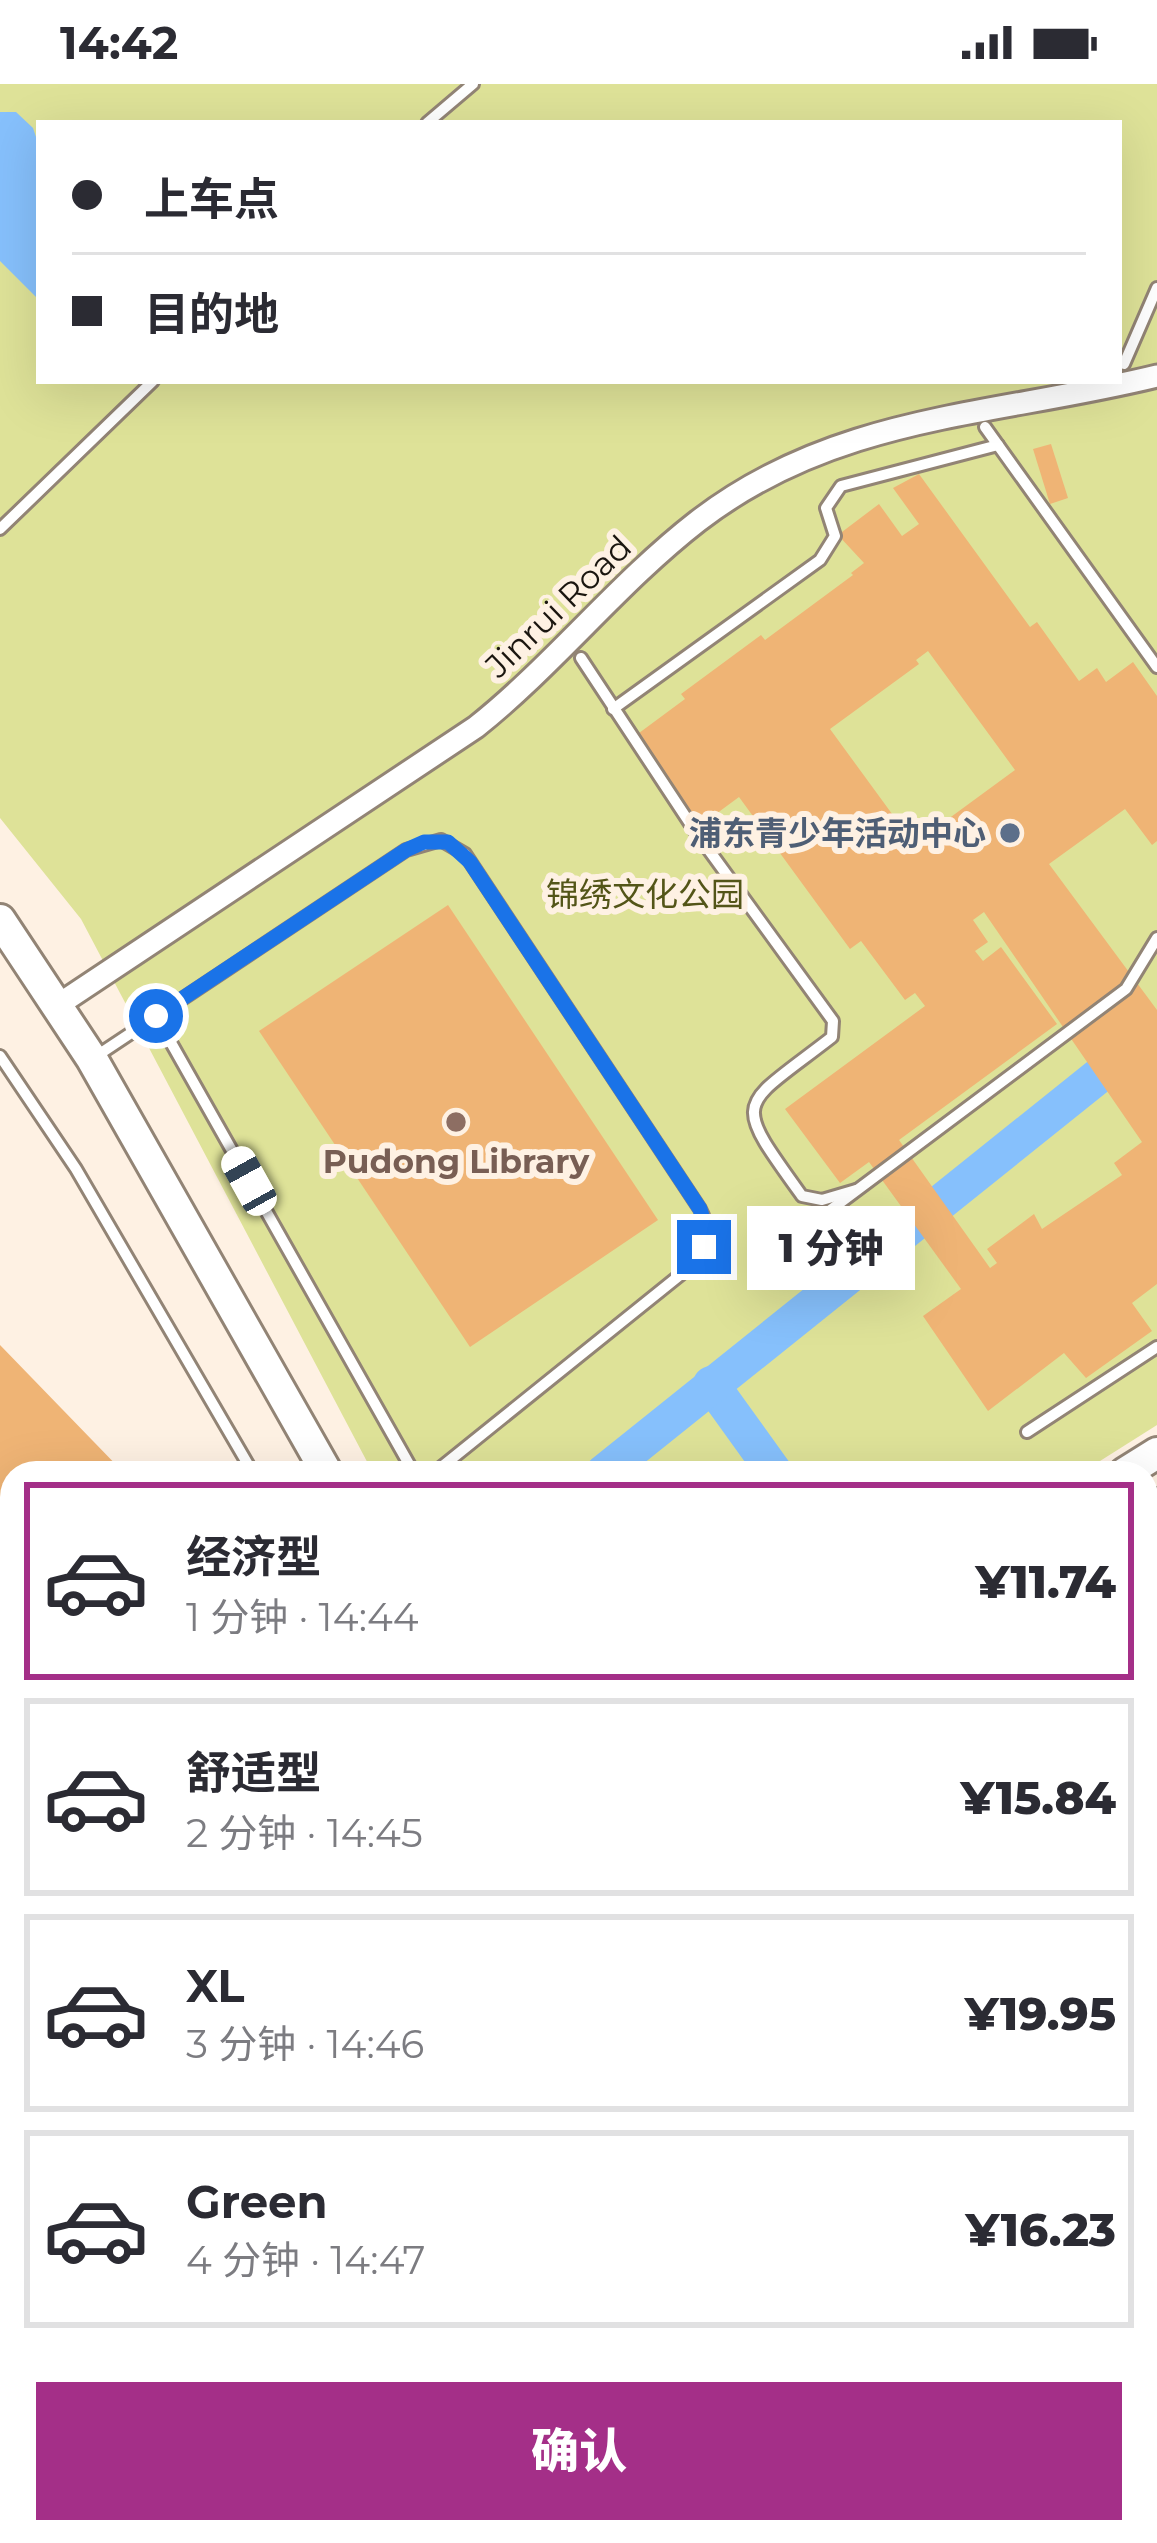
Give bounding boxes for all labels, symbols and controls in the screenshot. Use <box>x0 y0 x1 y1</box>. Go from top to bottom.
text: 14:42 <box>60 15 178 70</box>
text: 上车点 <box>144 171 279 226</box>
text: 目的地 <box>144 286 279 341</box>
street label: Jinrui Road <box>476 527 639 686</box>
place label: 浦东青少年活动中心 <box>689 813 986 853</box>
marker: 浦东青少年活动中心 <box>997 820 1023 846</box>
park label: 锦绣文化公园 <box>546 874 744 914</box>
route start <box>129 989 183 1043</box>
marker: Pudong Library <box>443 1109 469 1135</box>
car <box>216 1141 282 1221</box>
place label: Pudong Library <box>323 1141 590 1181</box>
callout: 1 分钟 <box>746 1205 914 1289</box>
route end <box>677 1220 731 1274</box>
text: 1 分钟 <box>778 1224 884 1272</box>
icon: car <box>42 1527 150 1635</box>
text: 经济型 <box>186 1529 321 1584</box>
text: ¥11.74 <box>975 1554 1116 1609</box>
text: 1 分钟 · 14:44 <box>186 1593 419 1641</box>
icon: car <box>42 1743 150 1851</box>
text: 舒适型 <box>186 1745 321 1800</box>
text: ¥15.84 <box>960 1770 1116 1825</box>
text: 2 分钟 · 14:45 <box>186 1809 423 1857</box>
text: XL <box>186 1958 244 2013</box>
icon: car <box>42 1959 150 2067</box>
text: ¥19.95 <box>965 1986 1116 2041</box>
text: 3 分钟 · 14:46 <box>186 2020 424 2068</box>
text: Green <box>186 2174 328 2229</box>
icon: car <box>42 2175 150 2283</box>
text: ¥16.23 <box>966 2202 1116 2257</box>
text: 4 分钟 · 14:47 <box>186 2236 425 2284</box>
button: 确认 <box>36 2382 1122 2520</box>

